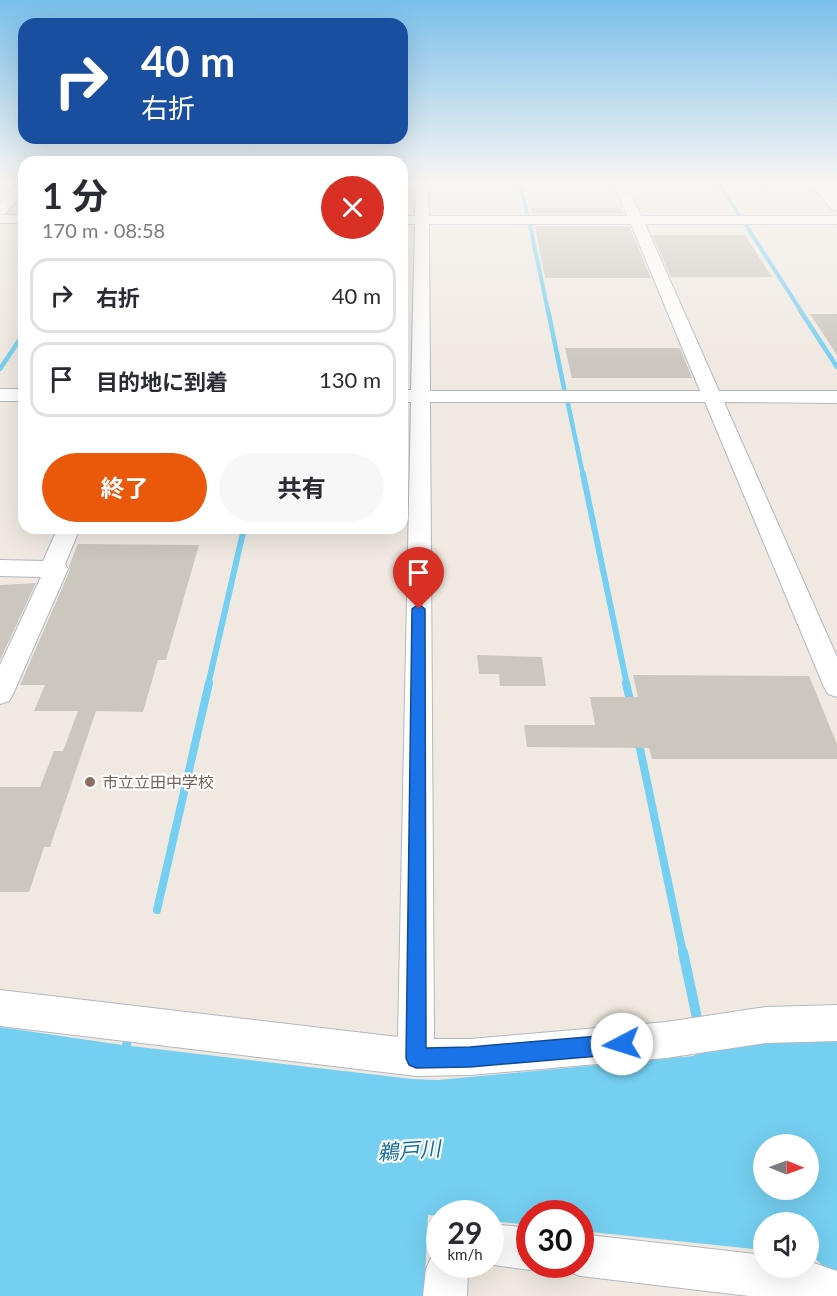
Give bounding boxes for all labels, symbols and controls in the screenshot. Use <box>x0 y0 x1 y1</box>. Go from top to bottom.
text: 40 m <box>141 36 235 86</box>
icon: right <box>42 42 120 120</box>
text: 右折 <box>141 91 195 124</box>
text: 1 分 <box>42 173 108 217</box>
button: close <box>321 176 384 239</box>
text: 170 m · 08:58 <box>42 218 165 242</box>
icon: right <box>45 279 78 312</box>
text: 40 m <box>332 282 381 309</box>
text: 右折 <box>96 284 140 311</box>
icon: arrive <box>45 363 78 396</box>
text: 130 m <box>319 366 381 393</box>
text: 目的地に到着 <box>96 368 228 395</box>
button: 終了 <box>42 453 207 522</box>
button: 共有 <box>219 453 384 522</box>
pin <box>393 547 444 609</box>
icon: arrive <box>402 556 435 589</box>
place label: 市立立田中学校 <box>102 772 214 791</box>
marker: 市立立田中学校 <box>83 775 97 789</box>
position arrow <box>590 1012 654 1076</box>
north arrow <box>753 1134 819 1200</box>
map controls <box>753 1134 819 1278</box>
water label: 鵜戸川 <box>377 1135 443 1164</box>
speed limit sign: 30 <box>516 1200 594 1278</box>
button: sound <box>753 1212 819 1278</box>
text: 29 <box>448 1214 482 1250</box>
text: km/h <box>447 1245 483 1263</box>

